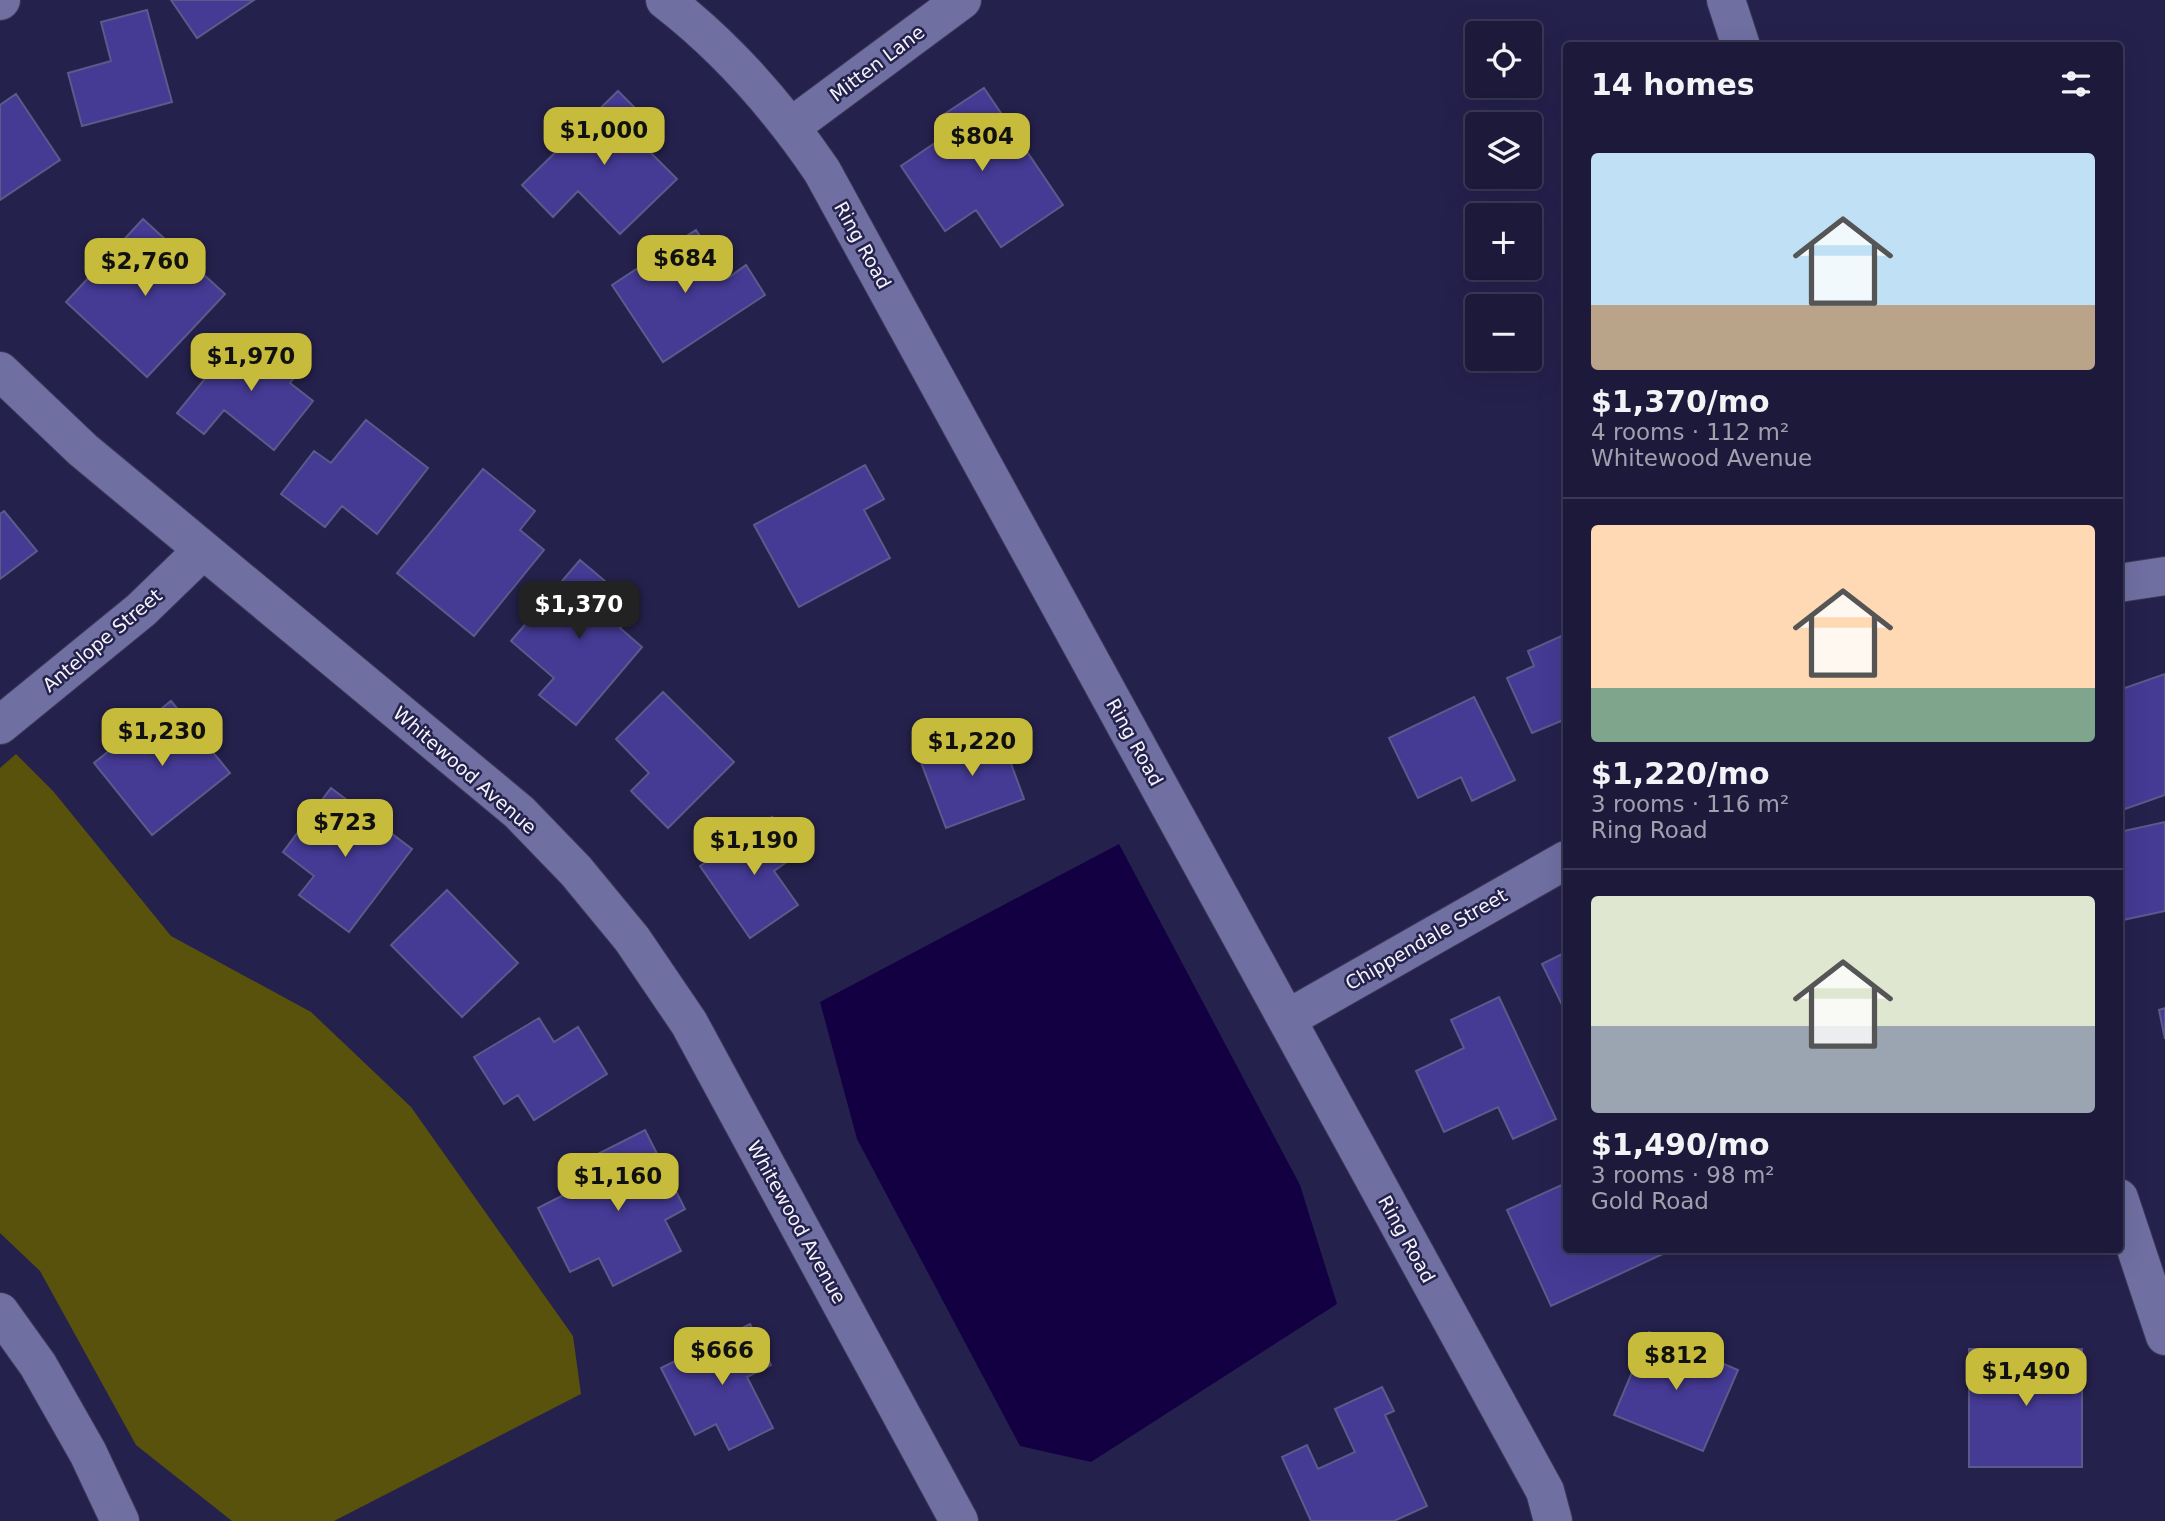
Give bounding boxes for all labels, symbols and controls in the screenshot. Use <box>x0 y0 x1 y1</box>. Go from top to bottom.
street label: Mitten Lane <box>826 20 928 106</box>
map controls <box>1465 21 1542 371</box>
button: locate <box>1465 21 1542 98</box>
icon: filters <box>2057 65 2095 103</box>
text: 14 homes <box>1591 67 1755 102</box>
pin: $1,000 <box>547 108 661 167</box>
button: layers <box>1465 112 1542 189</box>
pin: $804 <box>941 114 1023 173</box>
text: $1,000 <box>560 117 648 143</box>
text: $804 <box>950 123 1014 149</box>
street label: Ring Road <box>830 198 896 292</box>
icon: home <box>1780 198 1906 324</box>
button: + <box>1465 203 1542 280</box>
pin: $684 <box>644 236 726 295</box>
pin: $2,760 <box>88 238 202 298</box>
text: $684 <box>653 245 717 271</box>
text: $2,760 <box>101 248 189 274</box>
button: − <box>1465 294 1542 371</box>
pin: $1,970 <box>194 334 308 393</box>
text: $1,970 <box>207 343 295 369</box>
text: $1,370/mo <box>1591 384 1770 419</box>
text: 4 rooms · 112 m² <box>1591 419 1789 445</box>
text: Whitewood Avenue <box>1591 445 1812 471</box>
icon: home <box>1780 570 1906 696</box>
pin: $1,370 <box>522 582 636 641</box>
street label: Antelope Street <box>38 584 166 696</box>
text: $1,370 <box>535 591 623 617</box>
street label: Ring Road <box>1102 695 1168 789</box>
street label: Whitewood Avenue <box>389 702 541 838</box>
pin: $1,230 <box>105 708 219 768</box>
text: $1,230 <box>118 718 206 744</box>
pin: $1,220 <box>915 718 1029 778</box>
text: $1,220 <box>928 728 1016 754</box>
text: $1,220/mo <box>1591 756 1770 791</box>
text: 3 rooms · 116 m² <box>1591 791 1789 817</box>
pin: $723 <box>304 800 386 859</box>
text: $723 <box>313 809 377 835</box>
text: Ring Road <box>1591 817 1708 843</box>
pin: $1,190 <box>697 818 811 877</box>
text: $1,190 <box>710 827 798 853</box>
street label: Chippendale Street <box>1341 884 1511 994</box>
icon: home <box>1780 941 1906 1067</box>
text: $1,490/mo <box>1591 1127 1770 1162</box>
street label: Whitewood Avenue <box>743 1137 851 1307</box>
pin: $1,160 <box>561 1154 675 1213</box>
text: 3 rooms · 98 m² <box>1591 1162 1775 1188</box>
text: $1,160 <box>574 1163 662 1189</box>
text: Gold Road <box>1591 1188 1709 1214</box>
street label: Ring Road <box>1374 1192 1440 1286</box>
pin: $666 <box>681 1328 763 1387</box>
pin: $812 <box>1635 1332 1717 1392</box>
text: $666 <box>690 1337 754 1363</box>
text: $812 <box>1644 1342 1708 1368</box>
pin: $1,490 <box>1969 1348 2083 1408</box>
text: $1,490 <box>1982 1358 2070 1384</box>

